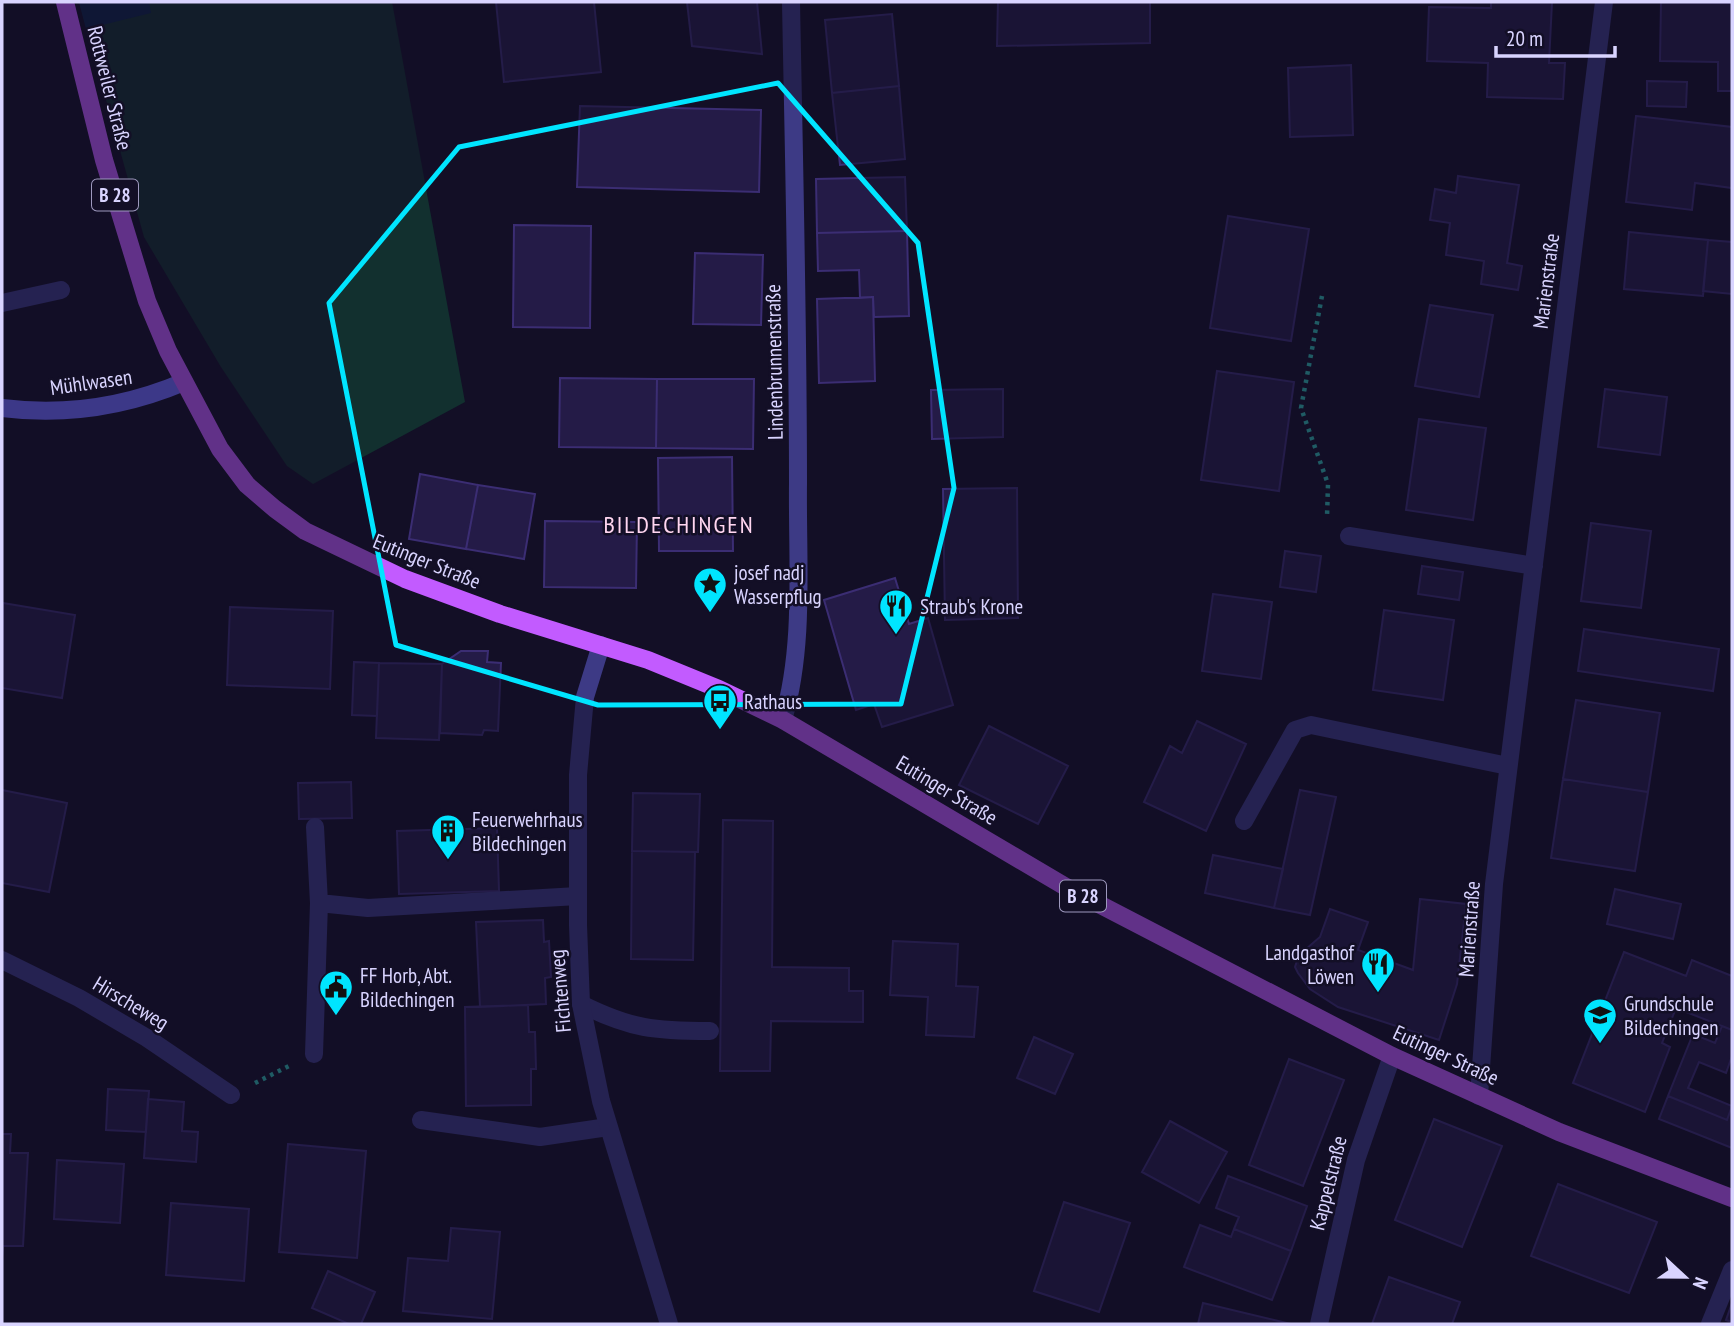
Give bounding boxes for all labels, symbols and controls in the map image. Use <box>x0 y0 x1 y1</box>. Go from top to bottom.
scale bar <box>1496 14 1615 58</box>
street label: Rottweiler Straße <box>82 23 138 153</box>
text: 20 m <box>1506 25 1543 52</box>
road number: B 28 <box>92 180 138 210</box>
street label: Marienstraße <box>1527 232 1565 330</box>
street label: Lindenbrunnenstraße <box>759 284 789 440</box>
street label: Mühlwasen <box>48 363 134 401</box>
district label: BILDECHINGEN <box>603 509 755 540</box>
street label: Eutinger Straße <box>369 527 485 595</box>
place label: josef nadj Wasserpflug <box>734 559 822 610</box>
place icon: josef nadj Wasserpflug <box>691 565 729 614</box>
restaurant icon: Straub's Krone <box>877 587 915 636</box>
place label: Straub's Krone <box>920 593 1023 620</box>
bus stop icon: Rathaus <box>701 682 739 731</box>
place label: Rathaus <box>744 688 802 715</box>
street label: Eutinger Straße <box>891 749 1003 831</box>
place label: Feuerwehrhaus Bildechingen <box>472 806 583 857</box>
building icon: Feuerwehrhaus Bildechingen <box>429 812 467 861</box>
road number: B 28 <box>1060 880 1106 912</box>
street label: Marienstraße <box>1452 880 1486 978</box>
place label: Landgasthof Löwen <box>1265 939 1355 990</box>
restaurant icon: Landgasthof Löwen <box>1359 945 1397 994</box>
street label: Fichtenweg <box>543 948 577 1034</box>
place label: FF Horb, Abt. Bildechingen <box>360 962 454 1013</box>
public building icon: FF Horb, Abt. Bildechingen <box>317 968 355 1017</box>
street label: Hirscheweg <box>88 970 174 1036</box>
place label: Grundschule Bildechingen <box>1624 990 1718 1041</box>
school or university icon: Grundschule Bildechingen <box>1581 996 1619 1045</box>
street label: Eutinger Straße <box>1389 1019 1503 1091</box>
street label: Kappelstraße <box>1303 1133 1353 1233</box>
north arrow <box>1650 1242 1720 1312</box>
text: N <box>1688 1274 1714 1293</box>

